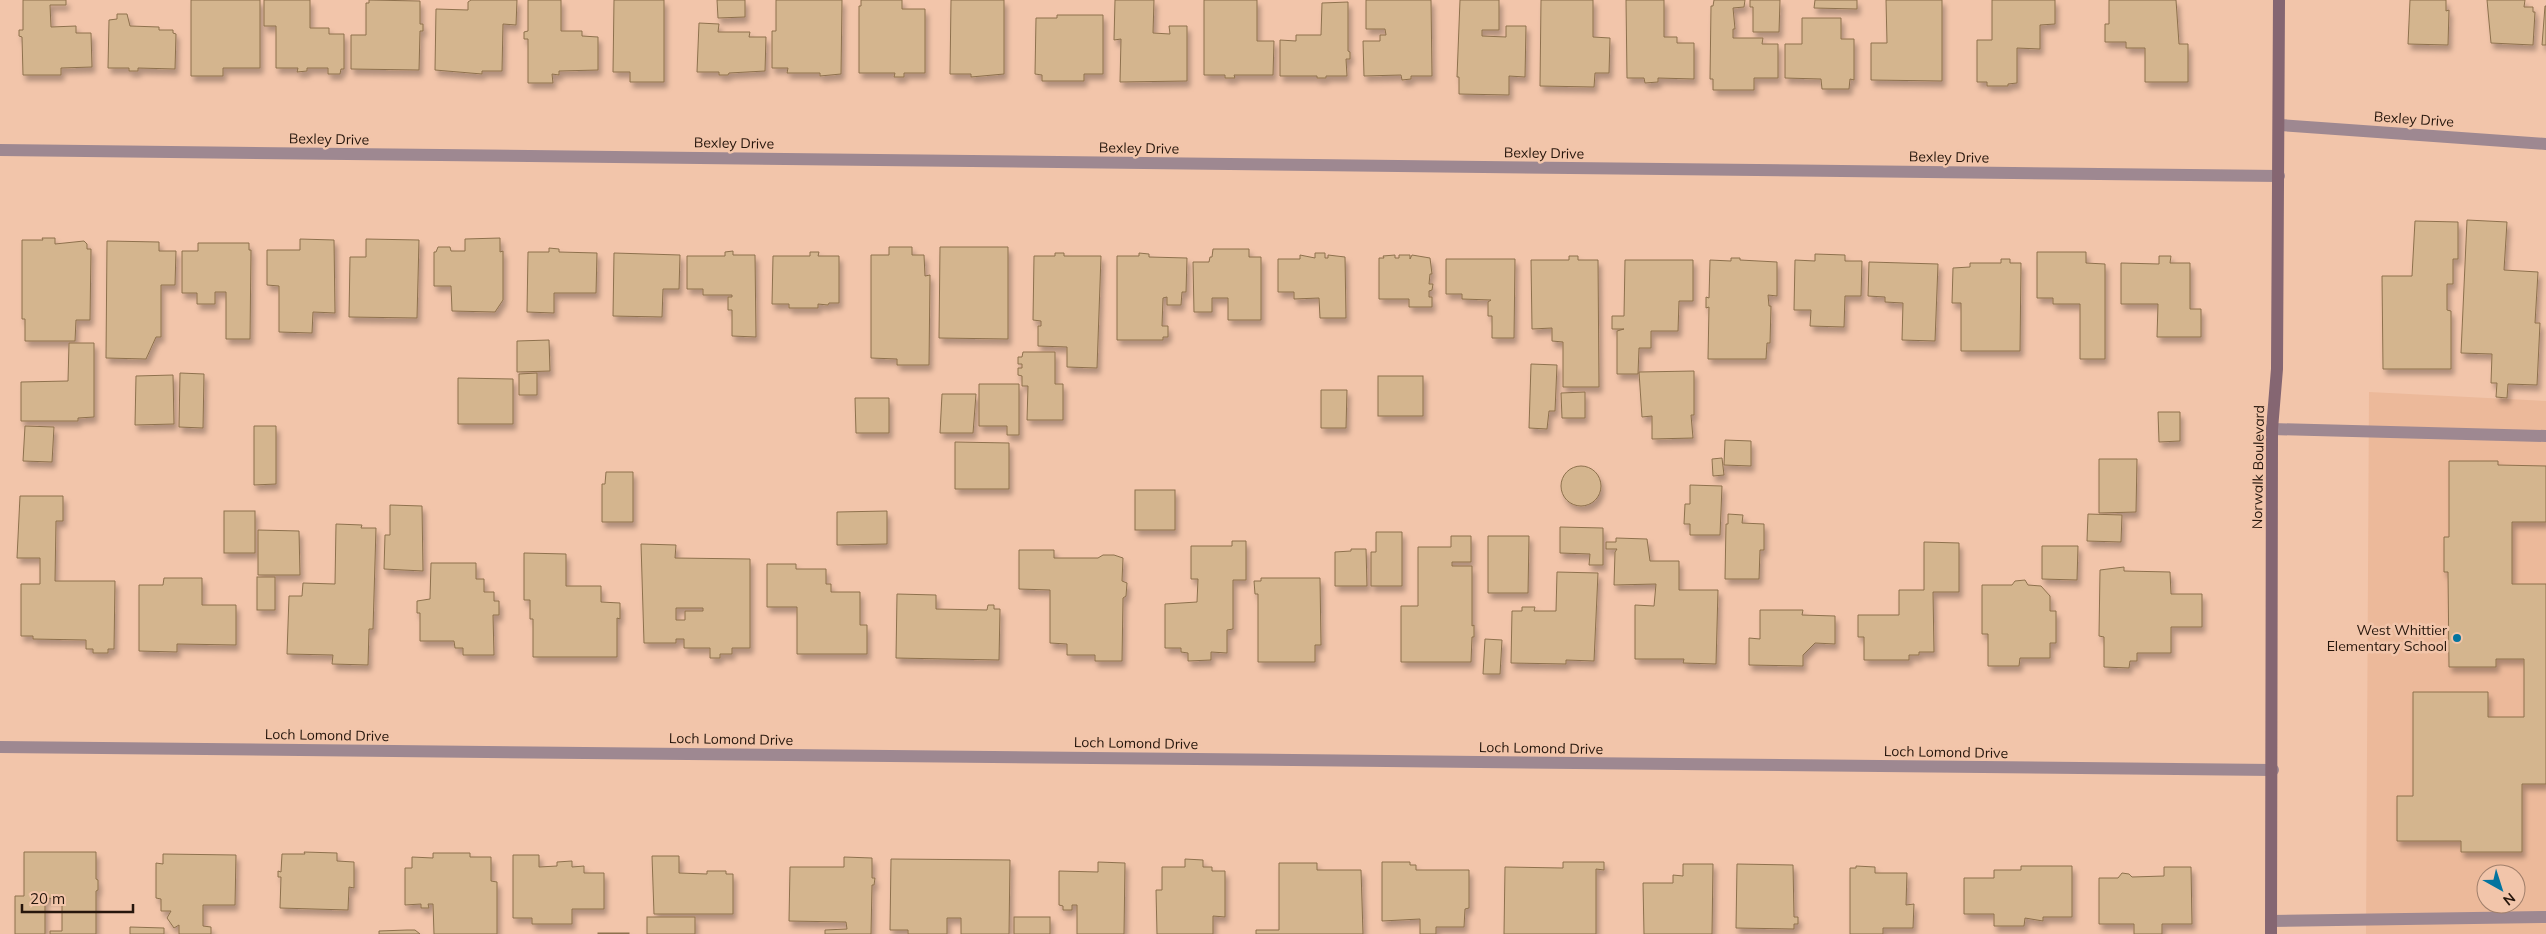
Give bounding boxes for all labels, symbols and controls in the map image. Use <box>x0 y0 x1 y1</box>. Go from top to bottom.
street label: Bexley Drive <box>2373 107 2455 131</box>
street label: Bexley Drive <box>289 129 369 149</box>
street label: Bexley Drive <box>694 133 774 153</box>
street label: Bexley Drive <box>1099 138 1179 158</box>
street label: Bexley Drive <box>1504 143 1584 163</box>
street label: Bexley Drive <box>1909 147 1989 167</box>
street label: Norwalk Boulevard <box>2248 405 2268 529</box>
place label: West Whittier Elementary School <box>2327 621 2448 655</box>
marker: West Whittier Elementary School <box>2451 632 2463 644</box>
street label: Loch Lomond Drive <box>265 725 389 745</box>
street label: Loch Lomond Drive <box>669 729 793 749</box>
street label: Loch Lomond Drive <box>1074 733 1198 753</box>
street label: Loch Lomond Drive <box>1479 738 1603 758</box>
street label: Loch Lomond Drive <box>1884 742 2008 762</box>
north arrow <box>2476 864 2526 914</box>
scale bar <box>22 882 134 914</box>
text: 20 m <box>30 889 65 908</box>
text: N <box>2499 889 2519 909</box>

